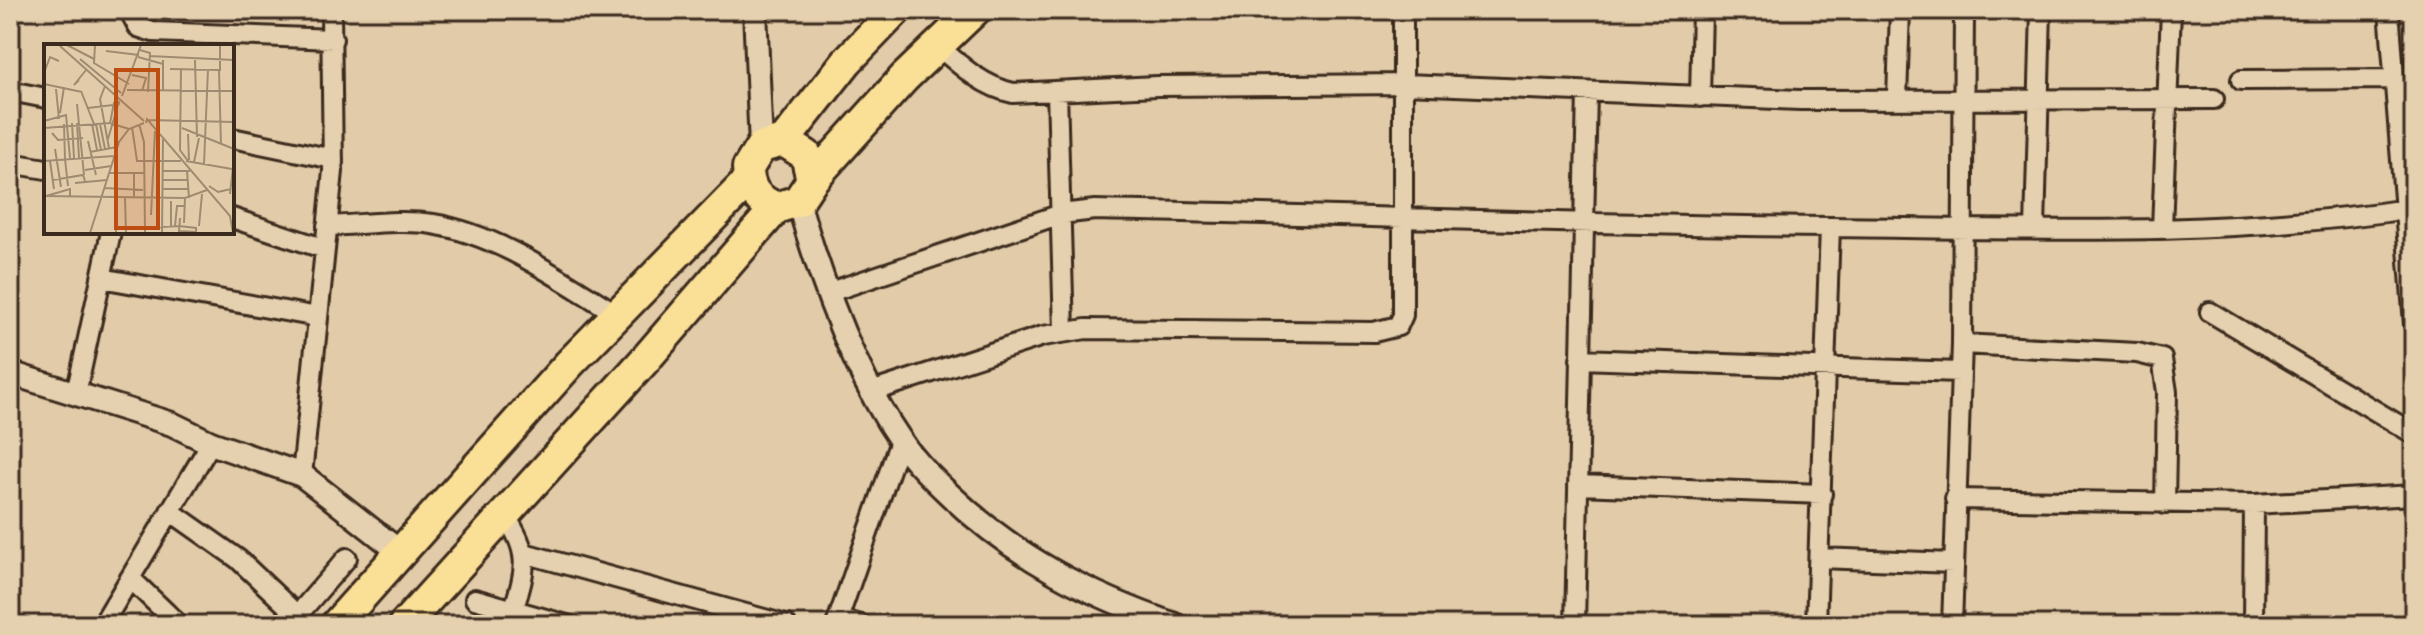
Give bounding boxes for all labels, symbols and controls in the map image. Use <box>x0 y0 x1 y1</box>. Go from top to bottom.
inset map <box>44 44 234 234</box>

